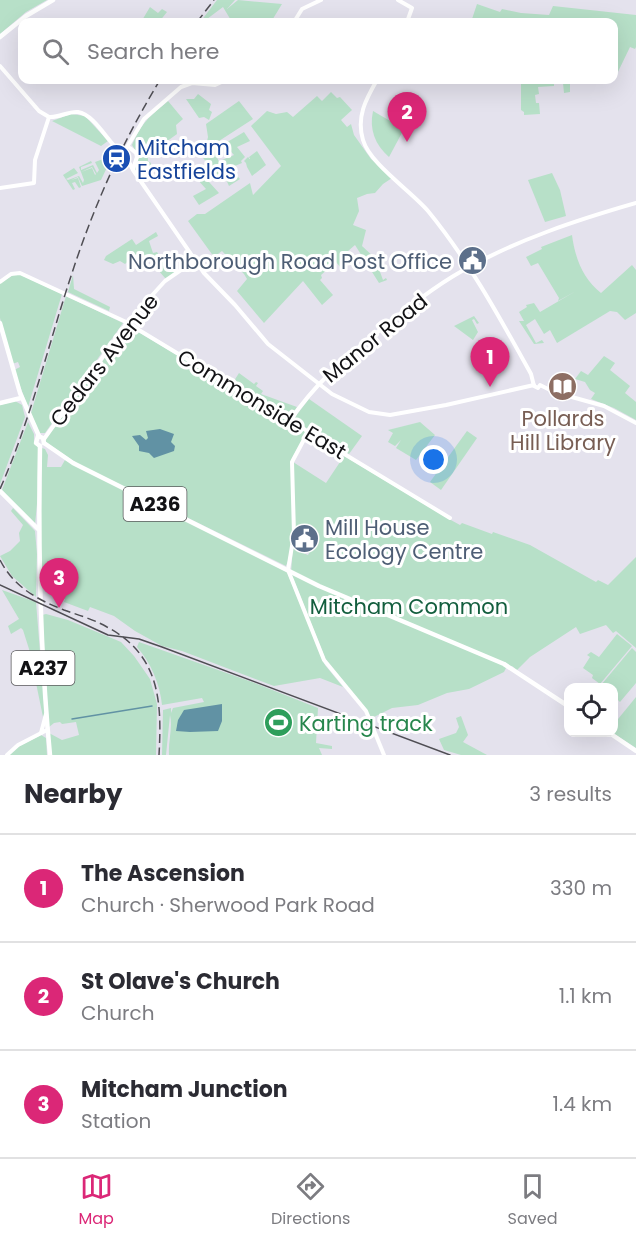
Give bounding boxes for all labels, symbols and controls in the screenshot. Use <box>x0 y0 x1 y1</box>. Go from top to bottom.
search box <box>18 18 618 84</box>
icon: search <box>39 35 72 68</box>
text: Search here <box>87 36 220 67</box>
pin: 2 <box>388 92 426 142</box>
place label: Mitcham Eastfields <box>137 133 236 186</box>
station icon: Mitcham Eastfields <box>100 143 132 175</box>
public building icon: Northborough Road Post Office <box>457 245 489 277</box>
place label: Northborough Road Post Office <box>128 247 452 276</box>
street label: Manor Road <box>316 287 434 389</box>
street label: Cedars Avenue <box>43 288 165 432</box>
pin: 1 <box>470 338 510 387</box>
street label: Commonside East <box>172 342 352 466</box>
library icon: Pollards Hill Library <box>547 371 579 403</box>
place label: Pollards Hill Library <box>510 404 616 457</box>
your location <box>419 445 448 474</box>
road number: A236 <box>124 487 186 521</box>
place label: Mill House Ecology Centre <box>325 513 483 566</box>
public building icon: Mill House Ecology Centre <box>288 523 320 555</box>
pin: 3 <box>40 558 78 608</box>
park label: Mitcham Common <box>310 592 508 621</box>
road number: A237 <box>12 651 74 685</box>
map controls <box>564 683 618 737</box>
button: locate <box>564 683 618 737</box>
sports icon: Karting track <box>262 707 294 739</box>
place label: Karting track <box>299 709 433 738</box>
text: Nearby <box>24 776 122 812</box>
text: 3 results <box>529 780 612 808</box>
text: The Ascension <box>81 858 245 889</box>
text: 1 <box>40 874 47 902</box>
text: 330 m <box>550 874 612 902</box>
text: Church · Sherwood Park Road <box>81 891 375 919</box>
text: St Olave's Church <box>81 966 280 997</box>
text: 2 <box>38 982 49 1010</box>
text: 1.1 km <box>559 982 612 1010</box>
text: Church <box>81 999 154 1027</box>
text: Mitcham Junction <box>81 1074 288 1105</box>
text: 3 <box>37 1090 50 1118</box>
text: 1.4 km <box>553 1090 612 1118</box>
text: Station <box>81 1107 151 1135</box>
tab: Map <box>79 1170 114 1231</box>
tab: Directions <box>271 1170 350 1231</box>
tab: Saved <box>508 1170 557 1231</box>

